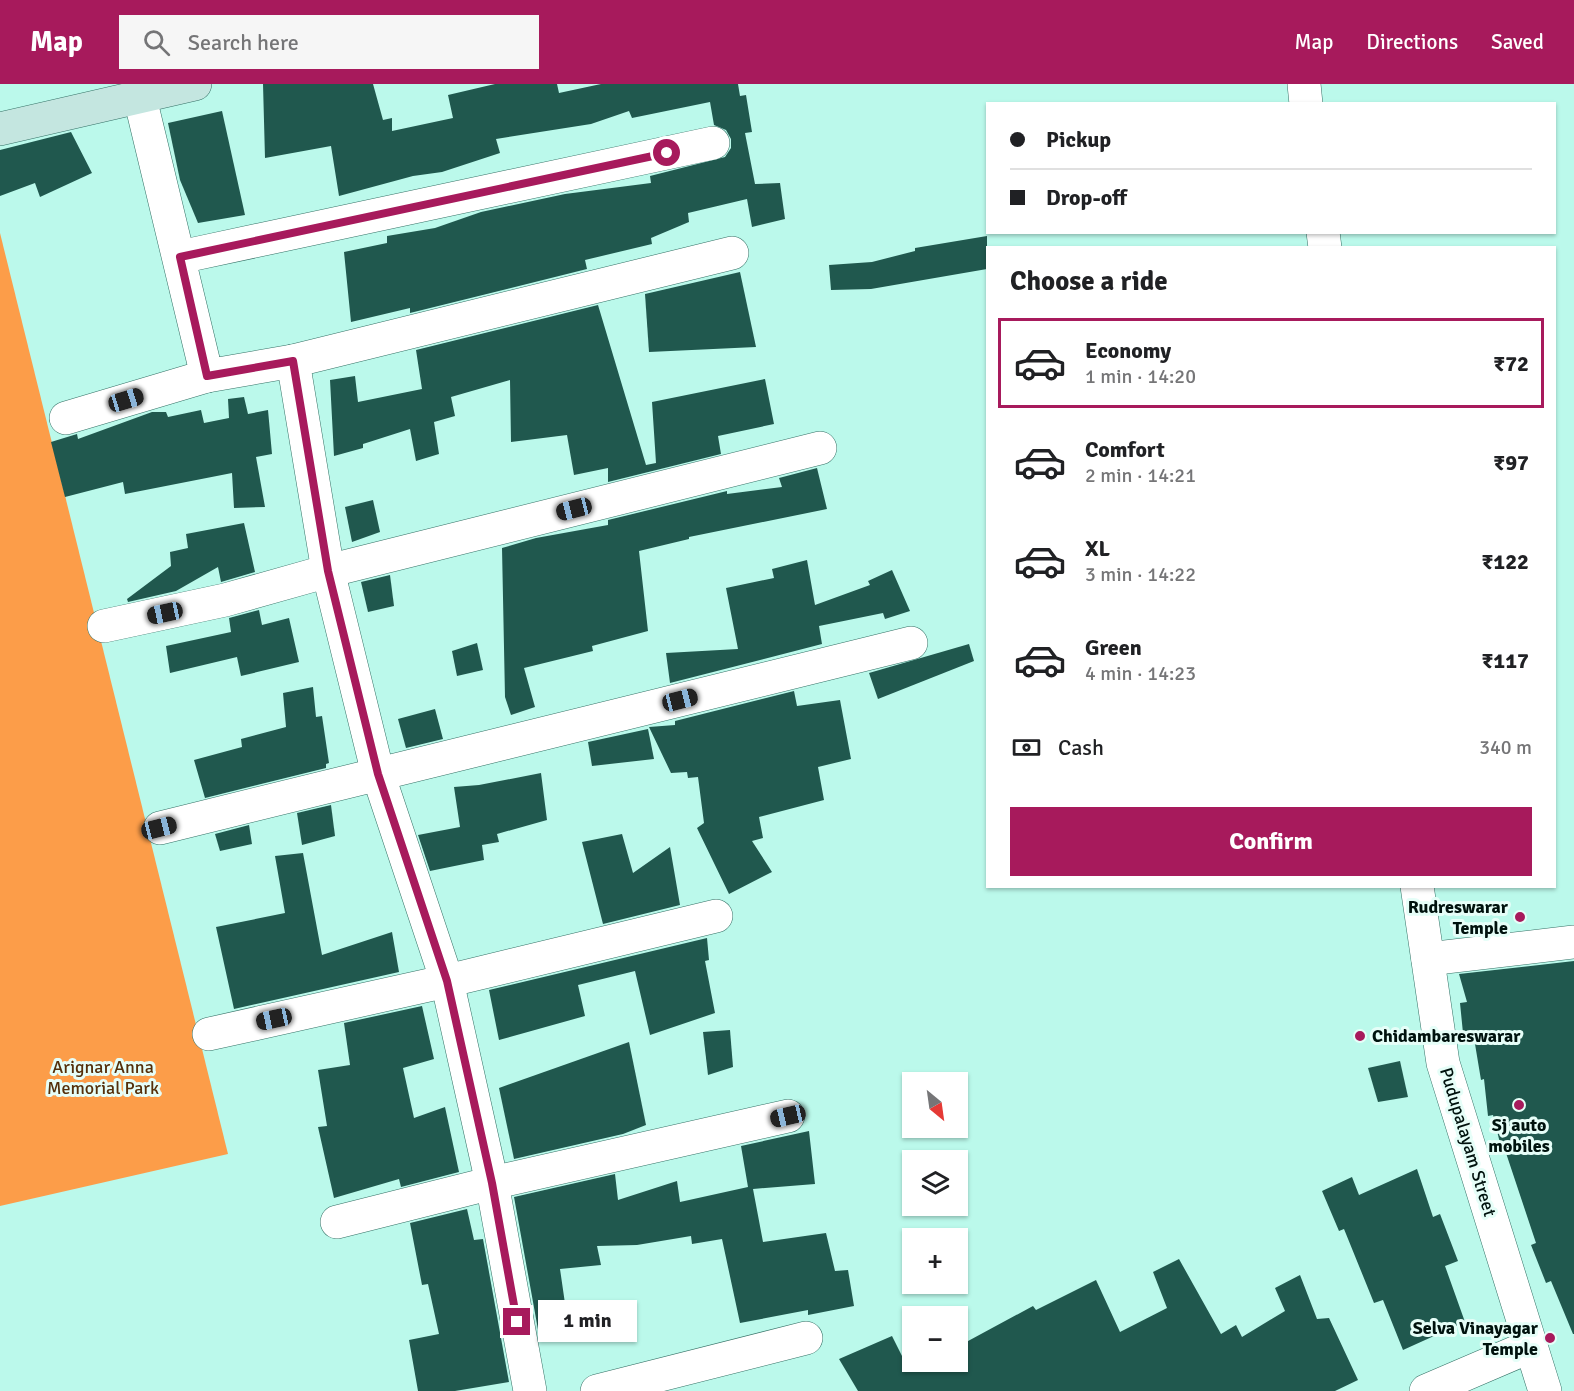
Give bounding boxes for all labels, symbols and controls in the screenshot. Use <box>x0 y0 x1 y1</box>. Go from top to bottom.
search box <box>119 15 539 69</box>
text: Map <box>30 25 83 59</box>
icon: search <box>140 26 173 59</box>
text: Search here <box>188 29 299 56</box>
text: Map <box>1295 29 1333 55</box>
text: Directions <box>1366 29 1458 55</box>
text: Saved <box>1491 29 1544 55</box>
text: Pickup <box>1046 126 1111 153</box>
route start <box>653 139 680 166</box>
text: Drop-off <box>1046 184 1127 211</box>
text: Choose a ride <box>1010 265 1168 298</box>
icon: car <box>1013 336 1067 390</box>
text: Economy <box>1085 337 1171 364</box>
text: ₹72 <box>1493 350 1529 377</box>
text: 1 min · 14:20 <box>1085 364 1196 389</box>
car <box>106 386 146 414</box>
icon: car <box>1013 435 1067 489</box>
text: Comfort <box>1085 436 1165 463</box>
text: ₹97 <box>1493 449 1529 476</box>
text: 2 min · 14:21 <box>1085 463 1196 488</box>
car <box>554 496 594 522</box>
icon: car <box>1013 534 1067 588</box>
text: XL <box>1085 535 1110 562</box>
text: ₹122 <box>1481 548 1529 575</box>
text: 3 min · 14:22 <box>1085 562 1196 587</box>
car <box>146 600 184 626</box>
icon: car <box>1013 633 1067 687</box>
text: Green <box>1085 634 1142 661</box>
text: ₹117 <box>1481 647 1529 674</box>
text: 4 min · 14:23 <box>1085 661 1196 686</box>
car <box>660 687 700 713</box>
icon: cash <box>1010 731 1043 764</box>
text: Cash <box>1058 734 1104 761</box>
text: 340 m <box>1479 735 1532 760</box>
button: Confirm <box>1010 807 1532 876</box>
car <box>139 815 179 841</box>
place label: Rudreswarar Temple <box>1408 896 1509 939</box>
marker: Rudreswarar Temple <box>1513 910 1527 924</box>
car <box>255 1006 293 1032</box>
place label: Chidambareswarar <box>1372 1025 1521 1047</box>
marker: Chidambareswarar <box>1353 1029 1367 1043</box>
park label: Arignar Anna Memorial Park <box>47 1056 159 1099</box>
street label: Pudupalayam Street <box>1435 1065 1501 1219</box>
north arrow <box>902 1072 968 1138</box>
map controls <box>902 1072 968 1372</box>
marker: Sj auto mobiles <box>1512 1098 1526 1112</box>
car <box>768 1103 808 1129</box>
place label: Sj auto mobiles <box>1488 1114 1550 1157</box>
button: layers <box>902 1150 968 1216</box>
button: + <box>902 1228 968 1294</box>
callout: 1 min <box>538 1301 637 1343</box>
button: − <box>902 1306 968 1372</box>
route end <box>503 1308 530 1335</box>
text: 1 min <box>563 1308 612 1333</box>
place label: Selva Vinayagar Temple <box>1413 1317 1539 1360</box>
marker: Selva Vinayagar Temple <box>1543 1331 1557 1345</box>

